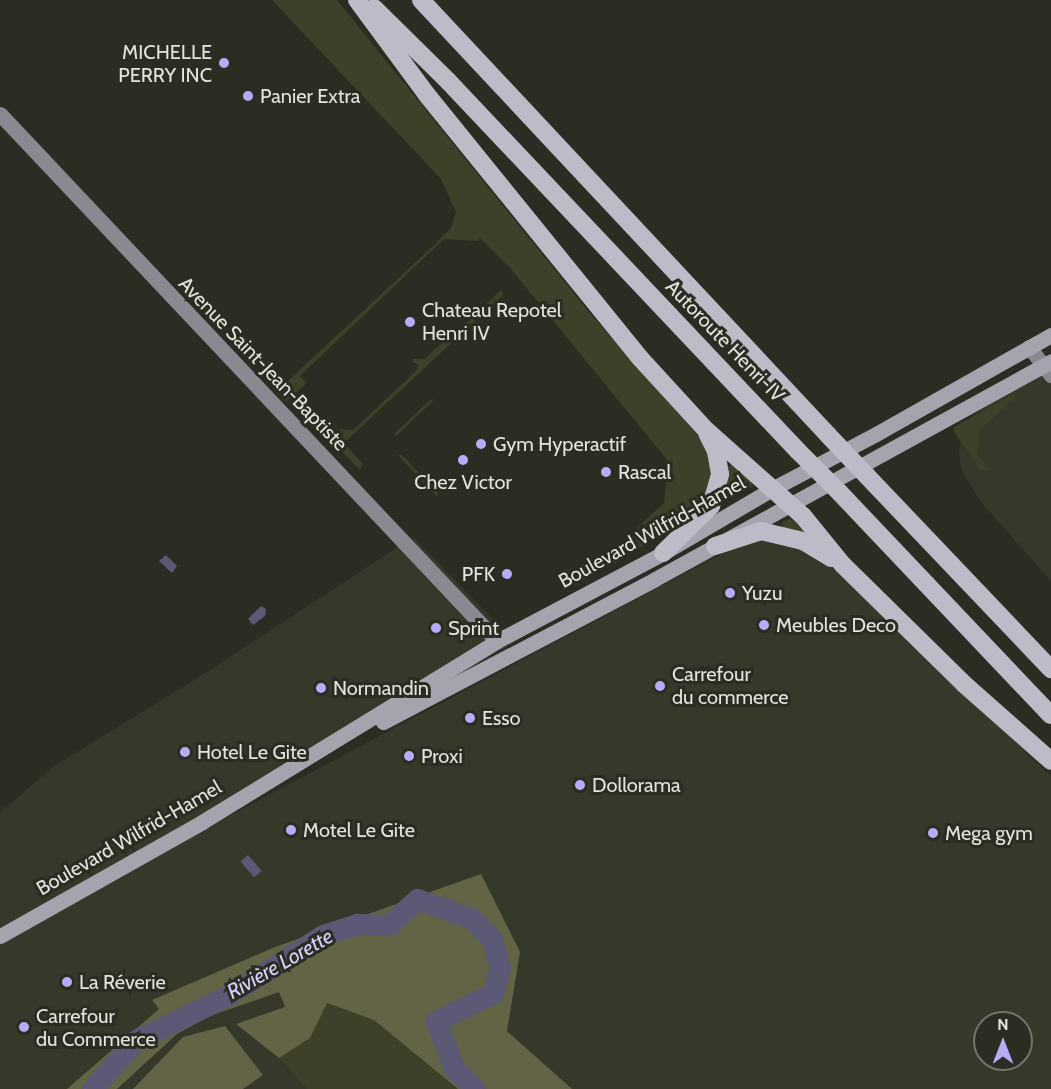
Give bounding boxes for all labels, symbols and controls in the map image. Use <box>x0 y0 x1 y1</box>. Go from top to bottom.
place label: MICHELLE PERRY INC <box>118 40 212 87</box>
marker: MICHELLE PERRY INC <box>217 56 231 70</box>
place label: Panier Extra <box>260 84 360 108</box>
marker: Panier Extra <box>241 89 255 103</box>
street label: Avenue Saint-Jean-Baptiste <box>174 272 352 456</box>
street label: Autoroute Henri-IV <box>661 275 789 407</box>
place label: Chateau Repotel Henri IV <box>422 298 562 345</box>
marker: Chateau Repotel Henri IV <box>403 315 417 329</box>
place label: Gym Hyperactif <box>493 432 626 456</box>
marker: Gym Hyperactif <box>474 437 488 451</box>
marker: Chez Victor <box>456 453 470 467</box>
place label: Rascal <box>618 460 671 484</box>
marker: Rascal <box>599 465 613 479</box>
place label: Chez Victor <box>414 470 512 494</box>
street label: Boulevard Wilfrid-Hamel <box>554 471 750 593</box>
place label: PFK <box>462 562 495 586</box>
marker: PFK <box>500 567 514 581</box>
place label: Yuzu <box>742 581 782 605</box>
marker: Yuzu <box>723 586 737 600</box>
place label: Meubles Deco <box>776 613 896 637</box>
place label: Sprint <box>448 616 499 640</box>
marker: Meubles Deco <box>757 618 771 632</box>
marker: Sprint <box>429 621 443 635</box>
place label: Carrefour du commerce <box>672 662 789 709</box>
place label: Normandin <box>333 676 429 700</box>
marker: Carrefour du commerce <box>653 679 667 693</box>
marker: Normandin <box>314 681 328 695</box>
place label: Esso <box>482 706 521 730</box>
marker: Esso <box>463 711 477 725</box>
place label: Hotel Le Gite <box>197 740 307 764</box>
place label: Proxi <box>421 744 463 768</box>
marker: Hotel Le Gite <box>178 745 192 759</box>
marker: Proxi <box>402 749 416 763</box>
place label: Dollorama <box>592 773 681 797</box>
street label: Boulevard Wilfrid-Hamel <box>32 775 226 901</box>
marker: Dollorama <box>573 778 587 792</box>
place label: Motel Le Gite <box>303 818 415 842</box>
place label: Mega gym <box>945 821 1033 845</box>
marker: Motel Le Gite <box>284 823 298 837</box>
marker: Mega gym <box>926 826 940 840</box>
water label: Rivière Lorette <box>223 924 337 1004</box>
place label: La Réverie <box>79 970 166 994</box>
marker: La Réverie <box>60 975 74 989</box>
place label: Carrefour du Commerce <box>36 1004 156 1051</box>
north arrow <box>973 1011 1033 1071</box>
text: N <box>997 1015 1009 1034</box>
marker: Carrefour du Commerce <box>17 1020 31 1034</box>

